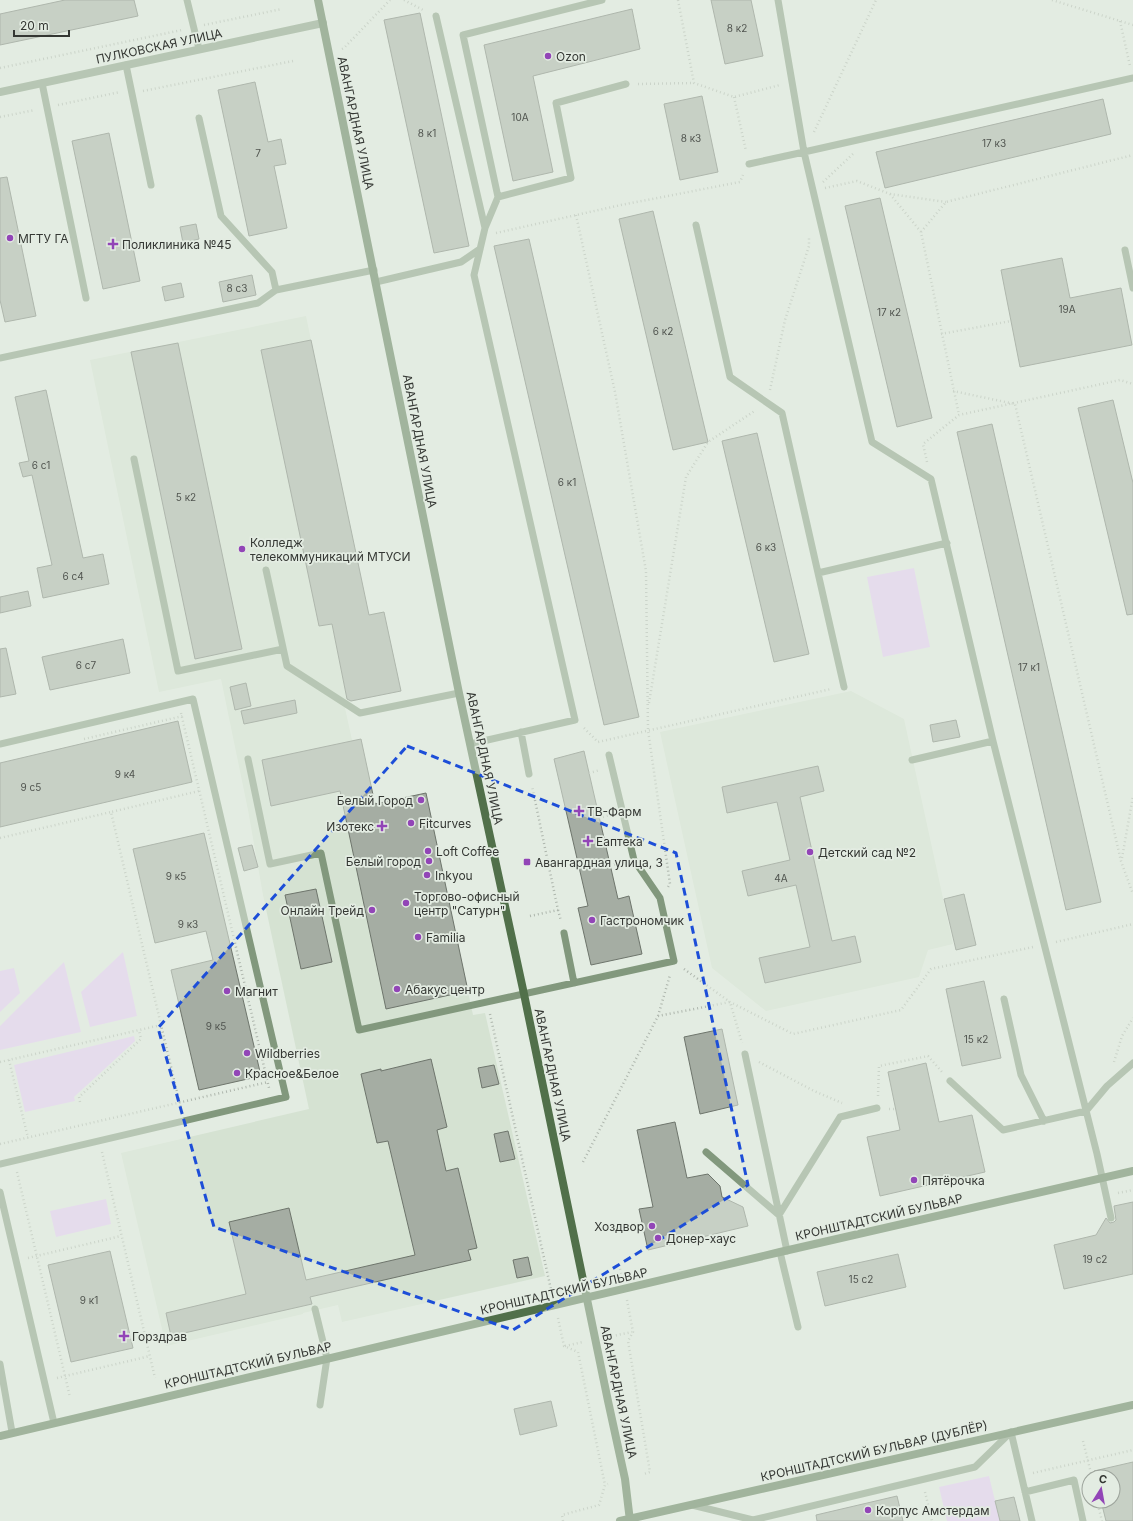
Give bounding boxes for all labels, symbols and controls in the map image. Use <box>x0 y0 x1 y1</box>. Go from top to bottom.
scale bar <box>14 12 69 38</box>
text: 20 m <box>20 18 49 33</box>
house number: 8 к2 <box>727 22 747 34</box>
street label: ПУЛКОВСКАЯ УЛИЦА <box>94 25 224 67</box>
place label: Ozon <box>556 49 586 64</box>
marker: Ozon <box>543 51 553 61</box>
street label: АВАНГАРДНАЯ УЛИЦА <box>335 55 377 191</box>
house number: 10А <box>511 111 529 123</box>
house number: 8 к1 <box>418 127 436 139</box>
house number: 8 к3 <box>681 132 701 144</box>
house number: 17 к3 <box>982 137 1006 149</box>
house number: 7 <box>255 147 261 159</box>
place label: МГТУ ГА <box>18 231 69 246</box>
marker: МГТУ ГА <box>5 233 15 243</box>
place label: Поликлиника №45 <box>122 237 232 252</box>
marker: Поликлиника №45 <box>107 238 119 250</box>
house number: 8 с3 <box>227 282 247 294</box>
house number: 19А <box>1058 303 1076 315</box>
house number: 17 к2 <box>877 306 901 318</box>
house number: 6 к2 <box>653 325 673 337</box>
street label: АВАНГАРДНАЯ УЛИЦА <box>400 373 440 509</box>
house number: 6 с1 <box>32 459 50 471</box>
house number: 6 к1 <box>558 476 576 488</box>
house number: 5 к2 <box>176 491 196 503</box>
place label: Колледж телекоммуникаций МТУСИ <box>250 535 411 564</box>
house number: 6 к3 <box>756 541 776 553</box>
marker: Колледж телекоммуникаций МТУСИ <box>237 544 247 554</box>
house number: 6 с4 <box>62 570 84 582</box>
house number: 6 с7 <box>76 659 97 671</box>
house number: 17 к1 <box>1018 661 1040 673</box>
street label: АВАНГАРДНАЯ УЛИЦА <box>464 690 506 826</box>
house number: 9 к4 <box>115 768 135 780</box>
house number: 9 с5 <box>21 781 41 793</box>
place label: Белый Город <box>337 793 413 808</box>
marker: Белый Город <box>416 795 426 805</box>
place label: ТВ-Фарм <box>587 804 641 819</box>
marker: ТВ-Фарм <box>574 806 584 816</box>
place label: Fitcurves <box>419 816 471 831</box>
marker: Fitcurves <box>406 818 416 828</box>
place label: Изотекс <box>326 819 374 834</box>
marker: Изотекс <box>377 821 387 831</box>
place label: Еаптека <box>596 834 643 849</box>
marker: Еаптека <box>583 836 593 846</box>
place label: Loft Coffee <box>436 844 499 859</box>
place label: Детский сад №2 <box>818 845 916 860</box>
marker: Loft Coffee <box>423 846 433 856</box>
marker: Детский сад №2 <box>805 847 815 857</box>
place label: Белый город <box>346 854 421 869</box>
place label: Авангардная улица, 3 <box>535 855 663 870</box>
marker: Белый город <box>424 856 434 866</box>
marker: Авангардная улица, 3 <box>522 857 532 867</box>
place label: Inkyou <box>435 868 473 883</box>
house number: 9 к5 <box>166 870 186 882</box>
marker: Inkyou <box>422 870 432 880</box>
house number: 4А <box>774 872 788 884</box>
place label: Торгово-офисный центр "Сатурн" <box>414 889 520 918</box>
marker: Торгово-офисный центр "Сатурн" <box>401 898 411 908</box>
place label: Онлайн Трейд <box>280 903 364 918</box>
marker: Онлайн Трейд <box>367 905 377 915</box>
place label: Гастрономчик <box>600 913 685 928</box>
marker: Гастрономчик <box>587 915 597 925</box>
house number: 9 к3 <box>178 918 198 930</box>
place label: Familia <box>426 930 466 945</box>
marker: Familia <box>413 932 423 942</box>
place label: Абакус центр <box>405 982 485 997</box>
place label: Магнит <box>235 984 278 999</box>
marker: Абакус центр <box>392 984 402 994</box>
marker: Магнит <box>222 986 232 996</box>
street label: АВАНГАРДНАЯ УЛИЦА <box>532 1007 574 1143</box>
house number: 9 к5 <box>206 1020 226 1032</box>
house number: 15 к2 <box>964 1033 988 1045</box>
place label: Wildberries <box>255 1046 320 1061</box>
marker: Wildberries <box>242 1048 252 1058</box>
place label: Красное&Белое <box>245 1066 339 1081</box>
marker: Красное&Белое <box>232 1068 242 1078</box>
place label: Пятёрочка <box>922 1173 985 1188</box>
marker: Пятёрочка <box>909 1175 919 1185</box>
street label: КРОНШТАДТСКИЙ БУЛЬВАР <box>794 1190 964 1244</box>
place label: Хоздвор <box>594 1219 644 1234</box>
marker: Хоздвор <box>647 1221 657 1231</box>
place label: Донер-хаус <box>666 1231 736 1246</box>
marker: Донер-хаус <box>653 1233 663 1243</box>
house number: 19 с2 <box>1083 1253 1107 1265</box>
street label: КРОНШТАДТСКИЙ БУЛЬВАР <box>479 1264 649 1318</box>
house number: 15 с2 <box>849 1273 873 1285</box>
house number: 9 к1 <box>80 1294 98 1306</box>
street label: АВАНГАРДНАЯ УЛИЦА <box>598 1324 640 1460</box>
place label: Горздрав <box>132 1329 187 1344</box>
marker: Горздрав <box>119 1331 129 1341</box>
street label: КРОНШТАДТСКИЙ БУЛЬВАР <box>163 1338 333 1392</box>
street label: КРОНШТАДТСКИЙ БУЛЬВАР (ДУБЛЁР) <box>759 1418 989 1484</box>
north arrow <box>1081 1469 1121 1509</box>
text: С <box>1098 1472 1108 1487</box>
place label: Корпус Амстердам <box>876 1503 989 1518</box>
marker: Корпус Амстердам <box>863 1505 873 1515</box>

